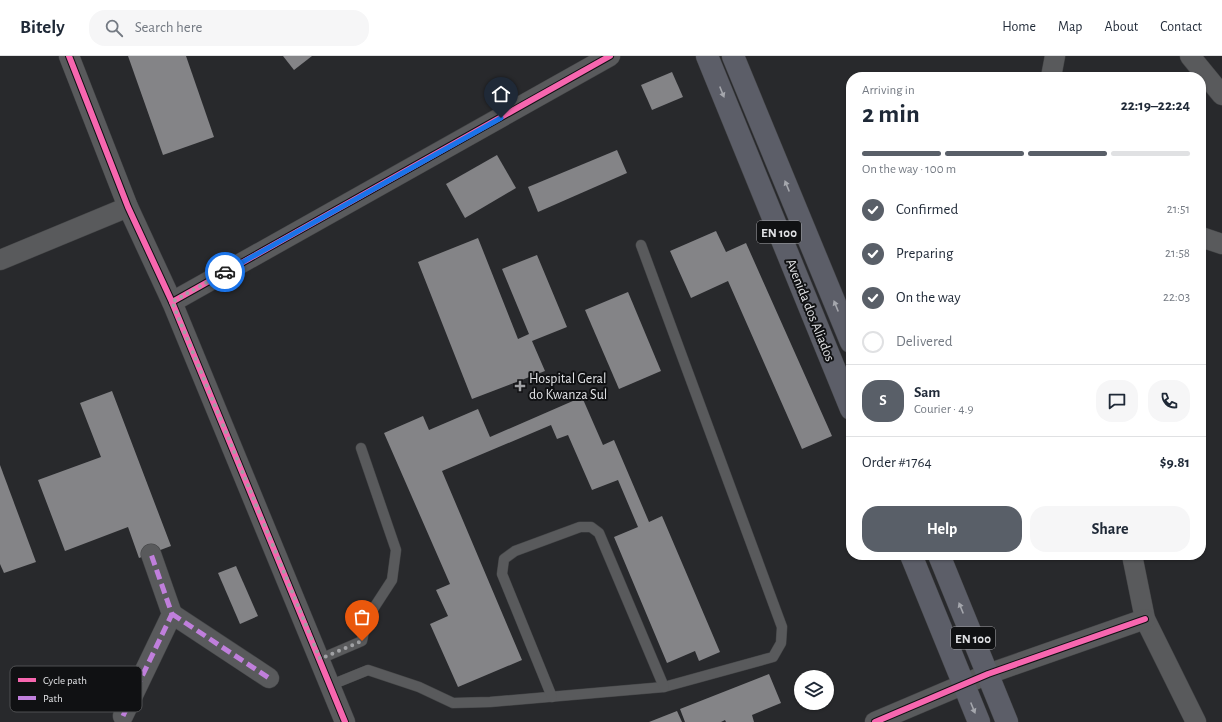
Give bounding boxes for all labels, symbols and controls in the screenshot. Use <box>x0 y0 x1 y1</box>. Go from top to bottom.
search box <box>89 10 369 46</box>
icon: search <box>103 17 125 39</box>
text: Bitely <box>20 18 65 37</box>
text: Search here <box>135 20 202 35</box>
text: Home <box>1002 20 1036 34</box>
text: Map <box>1058 20 1082 34</box>
text: About <box>1104 20 1138 34</box>
text: Contact <box>1160 20 1202 34</box>
pin <box>484 77 518 118</box>
icon: home <box>490 83 512 105</box>
text: Arriving in <box>862 84 915 97</box>
one-way arrow <box>719 87 725 99</box>
text: 22:19–22:24 <box>1121 98 1190 113</box>
text: 2 min <box>862 101 920 127</box>
text: On the way · 100 m <box>862 163 956 176</box>
one-way arrow <box>783 179 789 191</box>
icon: check <box>862 199 884 221</box>
text: Confirmed <box>896 202 958 217</box>
text: 21:51 <box>1167 203 1190 216</box>
road number: EN 100 <box>757 221 801 243</box>
icon: check <box>862 243 884 265</box>
text: Preparing <box>896 246 953 261</box>
text: 21:58 <box>1165 247 1190 260</box>
courier <box>205 252 245 292</box>
street label: Avenida dos Aliados <box>783 257 837 364</box>
icon: car <box>214 261 236 283</box>
icon: check <box>862 287 884 309</box>
text: On the way <box>896 290 961 305</box>
text: 22:03 <box>1163 291 1190 304</box>
one-way arrow <box>833 301 839 312</box>
text: Delivered <box>896 334 953 349</box>
place label: Hospital Geral do Kwanza Sul <box>529 372 607 402</box>
marker: Hospital Geral do Kwanza Sul <box>514 380 526 392</box>
button: chat <box>1096 380 1138 422</box>
button: phone <box>1148 380 1190 422</box>
text: Sam <box>914 385 940 400</box>
text: S <box>879 393 887 408</box>
text: Courier · 4.9 <box>914 403 974 416</box>
text: Order #1764 <box>862 455 932 470</box>
text: $9.81 <box>1160 455 1190 470</box>
button: Help <box>862 506 1022 552</box>
button: Share <box>1030 506 1190 552</box>
pin <box>345 600 379 641</box>
one-way arrow <box>957 602 963 614</box>
icon: bag <box>351 606 373 628</box>
road number: EN 100 <box>951 627 995 649</box>
legend <box>10 666 142 712</box>
map controls <box>794 670 834 710</box>
button: layers <box>794 670 834 710</box>
text: Cycle path <box>43 675 87 686</box>
text: Path <box>43 693 63 704</box>
one-way arrow <box>970 702 976 713</box>

